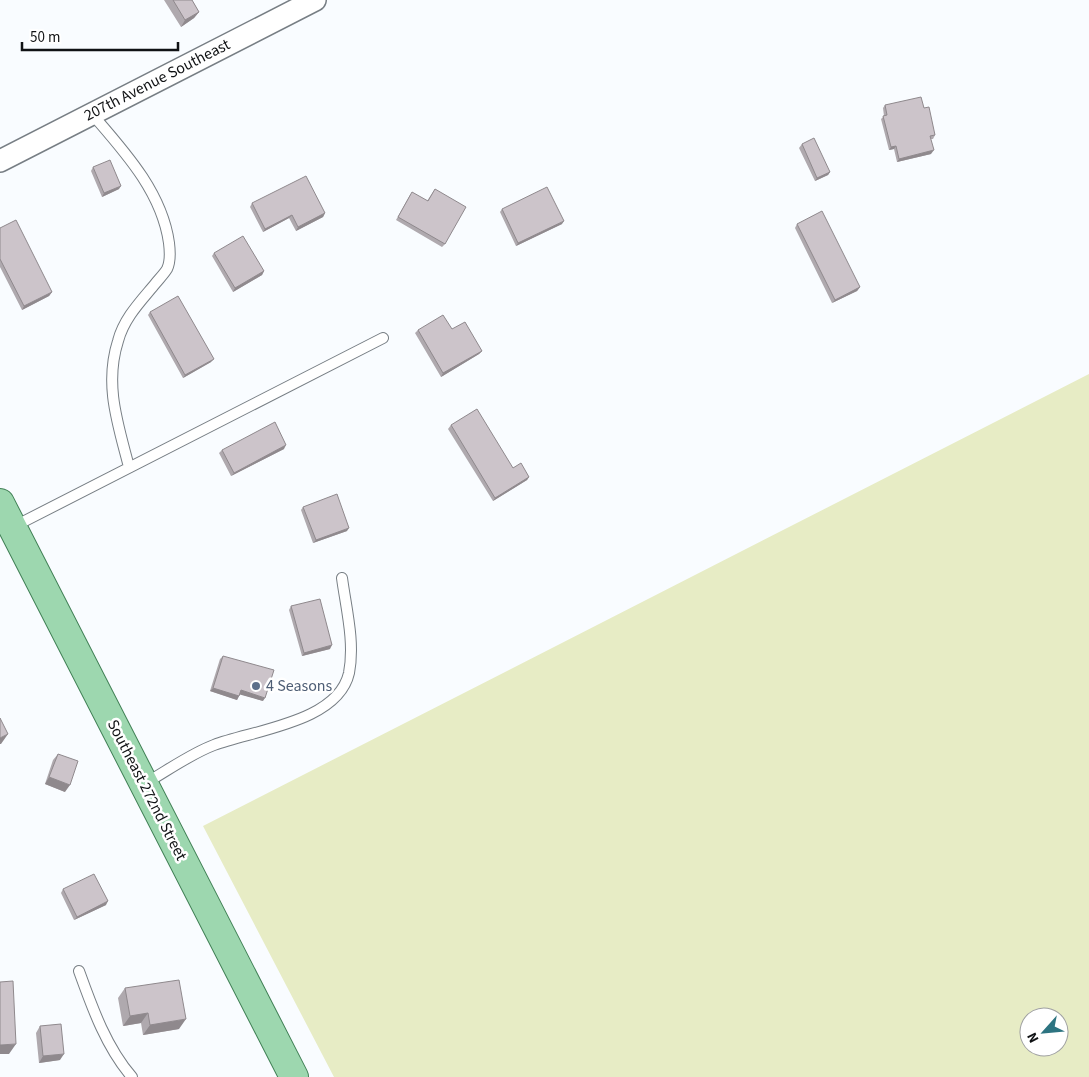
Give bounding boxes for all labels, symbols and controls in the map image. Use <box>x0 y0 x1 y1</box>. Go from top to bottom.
scale bar <box>22 20 179 52</box>
text: 50 m <box>30 27 60 48</box>
street label: 207th Avenue Southeast <box>80 33 234 126</box>
place label: 4 Seasons <box>266 675 333 697</box>
marker: 4 Seasons <box>250 680 262 692</box>
street label: Southeast 272nd Street <box>102 716 192 865</box>
north arrow <box>1019 1007 1069 1057</box>
text: N <box>1022 1029 1044 1046</box>

